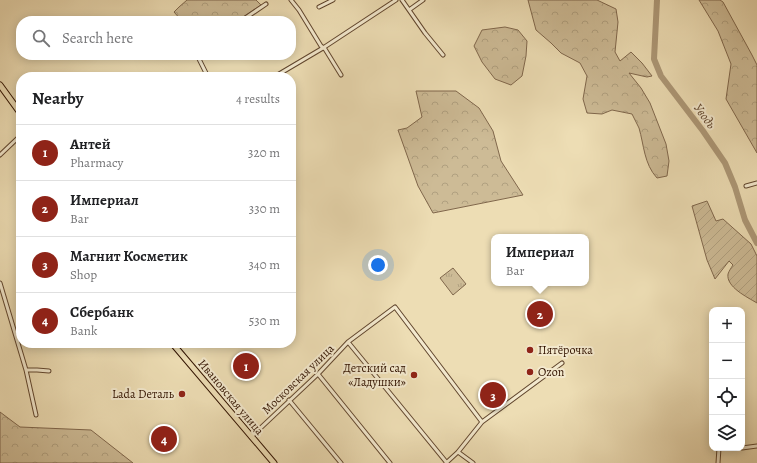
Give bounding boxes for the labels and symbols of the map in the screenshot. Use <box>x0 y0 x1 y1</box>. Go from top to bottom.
water label: Уводь <box>690 100 720 133</box>
your location <box>368 255 388 275</box>
pin: 2 <box>527 299 553 329</box>
street label: Московская улица <box>258 340 338 418</box>
place label: Пятёрочка <box>538 342 593 358</box>
marker: Пятёрочка <box>525 345 535 355</box>
pin: 1 <box>233 351 259 381</box>
street label: Ивановская улица <box>195 356 268 439</box>
place label: Детский сад «Ладушки» <box>343 360 406 390</box>
place label: Ozon <box>538 364 565 380</box>
marker: Ozon <box>525 367 535 377</box>
marker: Детский сад «Ладушки» <box>409 370 419 380</box>
pin: 3 <box>480 380 506 410</box>
place label: Lada Dеталь <box>112 386 175 402</box>
marker: Lada Dеталь <box>177 389 187 399</box>
pin: 4 <box>151 424 177 454</box>

